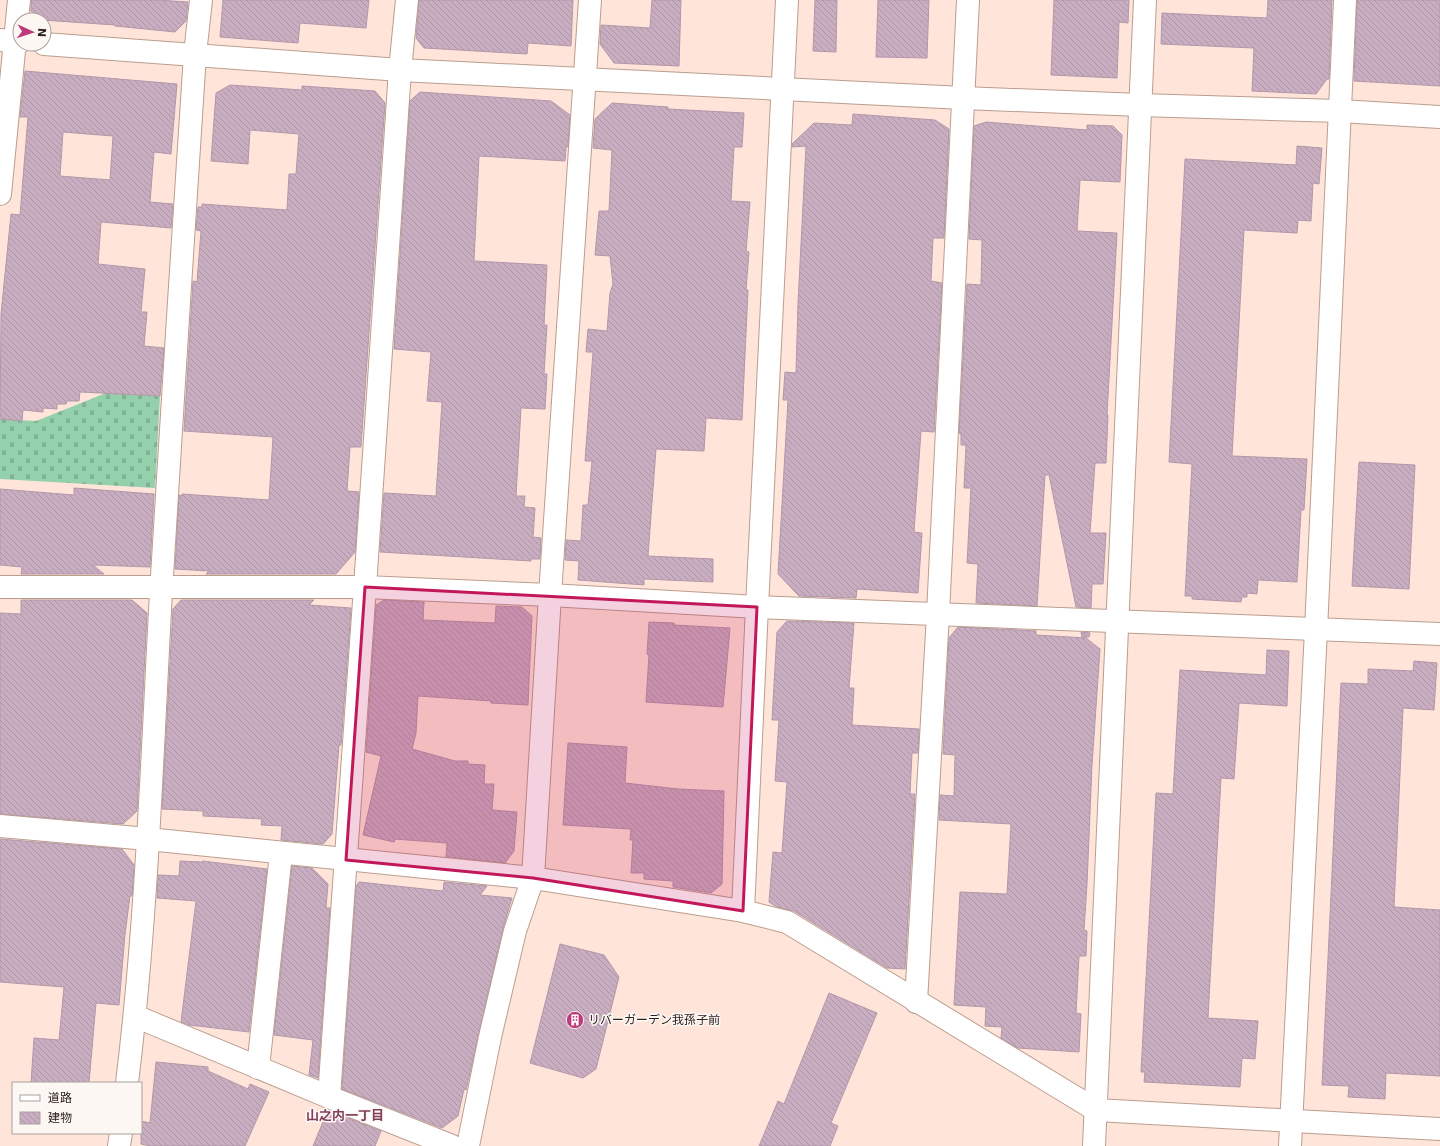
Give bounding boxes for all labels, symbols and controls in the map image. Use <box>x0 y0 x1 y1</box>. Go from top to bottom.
north arrow <box>12 12 52 52</box>
text: N <box>35 28 48 37</box>
building icon: リバーガーデン我孫子前 <box>565 1010 585 1030</box>
place label: リバーガーデン我孫子前 <box>588 1013 720 1027</box>
legend <box>12 1082 142 1134</box>
text: 道路 <box>48 1091 72 1105</box>
district label: 山之内一丁目 <box>306 1108 384 1123</box>
text: 建物 <box>48 1111 72 1125</box>

